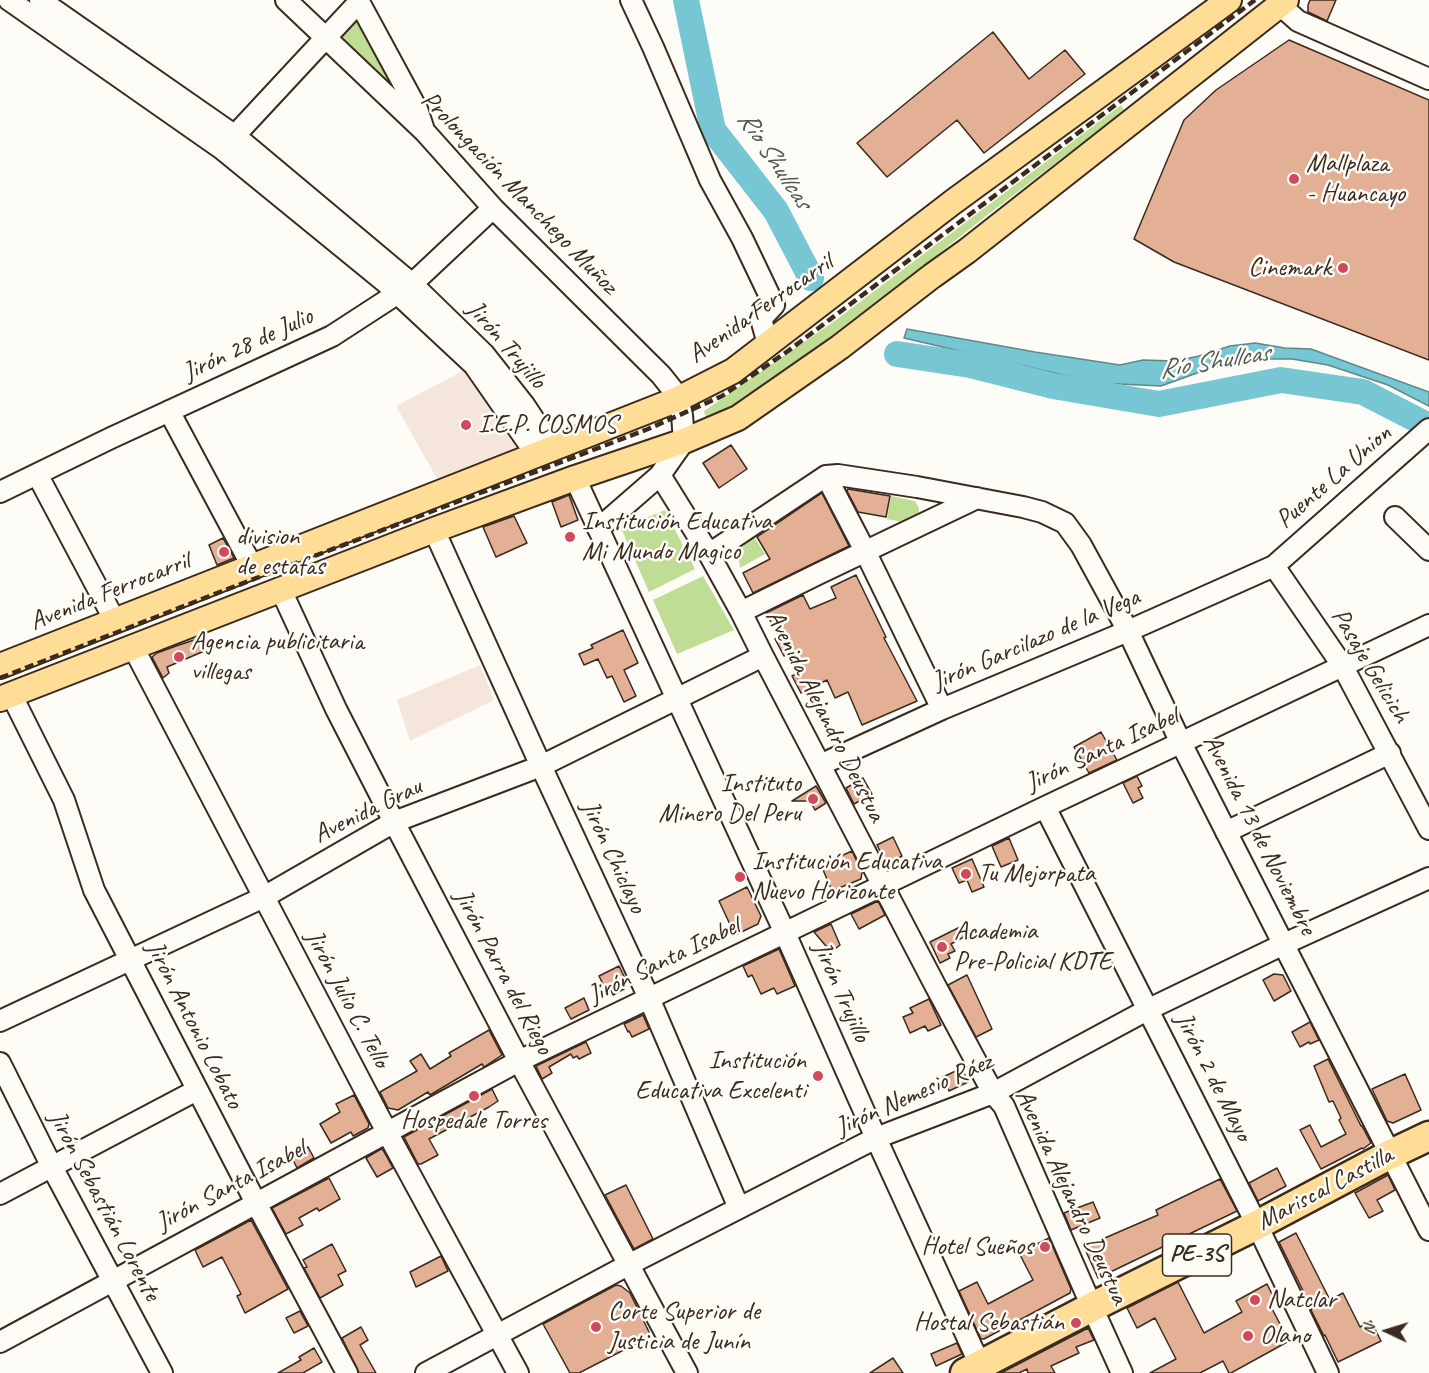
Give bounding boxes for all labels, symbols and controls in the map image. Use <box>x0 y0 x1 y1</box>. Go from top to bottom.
street label: Prolongación Manchego Muñoz <box>414 85 624 301</box>
water label: Rio Shullcas <box>730 105 818 215</box>
place label: Mallplaza - Huancayo <box>1306 148 1405 210</box>
marker: Mallplaza - Huancayo <box>1287 172 1301 186</box>
street label: Avenida Ferrocarril <box>683 248 839 370</box>
place label: Cinemark <box>1248 252 1331 284</box>
marker: Cinemark <box>1336 261 1350 275</box>
street label: Jirón Trujillo <box>459 295 553 395</box>
street label: Jirón 28 de Julio <box>178 301 318 389</box>
water label: Río Shullcas <box>1157 337 1271 387</box>
place label: I.E.P. COSMOS <box>478 409 617 441</box>
marker: I.E.P. COSMOS <box>459 418 473 432</box>
street label: Puente La Union <box>1270 418 1398 536</box>
place label: Institución Educativa Mi Mundo Magico <box>582 506 772 568</box>
place label: division de estafas <box>236 521 324 582</box>
marker: Institución Educativa Mi Mundo Magico <box>563 530 577 544</box>
marker: division de estafas <box>217 545 231 559</box>
street label: Avenida Ferrocarril <box>25 546 195 638</box>
street label: Jirón Garcilazo de la Vega <box>927 582 1145 698</box>
street label: Pasaje Gelicich <box>1324 603 1416 729</box>
street label: Avenida Alejandro Deustua <box>758 605 892 827</box>
place label: Agencia publicitaria villegas <box>191 626 364 688</box>
marker: Agencia publicitaria villegas <box>172 650 186 664</box>
street label: Jirón Santa Isabel <box>1021 701 1183 799</box>
street label: Avenida 13 de Noviembre <box>1195 730 1323 940</box>
place label: Instituto Minero Del Peru <box>659 768 801 830</box>
street label: Avenida Grau <box>309 771 427 851</box>
marker: Instituto Minero Del Peru <box>806 792 820 806</box>
street label: Jirón Chiclayo <box>573 796 653 918</box>
place label: Institución Educativa Nuevo Horizonte <box>752 846 942 908</box>
place label: Tu Mejorpata <box>978 858 1095 890</box>
marker: Tu Mejorpata <box>959 867 973 881</box>
marker: Institución Educativa Nuevo Horizonte <box>733 870 747 884</box>
street label: Jirón Parra del Riego <box>446 884 560 1060</box>
street label: Jirón Santa Isabel <box>583 911 745 1011</box>
place label: Academia Pre-Policial KDTE <box>954 916 1111 978</box>
street label: Jirón Julio C. Tello <box>298 925 396 1073</box>
street label: Jirón Antonio Lobato <box>138 936 250 1114</box>
street label: Jirón Trujillo <box>805 937 877 1047</box>
marker: Academia Pre-Policial KDTE <box>935 940 949 954</box>
street label: Jirón 2 de Mayo <box>1167 1007 1259 1147</box>
place label: Institución Educativa Excelenti <box>635 1045 806 1106</box>
street label: Jirón Nemesio Ráez <box>831 1047 997 1143</box>
marker: Institución Educativa Excelenti <box>811 1069 825 1083</box>
street label: Avenida Alejandro Deustua <box>1007 1084 1135 1310</box>
marker: Hospedale Torres <box>467 1089 481 1103</box>
place label: Hospedale Torres <box>401 1105 547 1137</box>
street label: Jirón Sebastián Lorente <box>41 1106 167 1306</box>
street label: Jirón Santa Isabel <box>151 1134 311 1238</box>
street label: Mariscal Castilla <box>1252 1140 1398 1238</box>
place label: Hotel Sueños <box>922 1231 1033 1263</box>
road number: PE-3S <box>1162 1234 1232 1276</box>
marker: Hotel Sueños <box>1038 1240 1052 1254</box>
place label: Natclar <box>1267 1284 1336 1316</box>
marker: Natclar <box>1248 1293 1262 1307</box>
place label: Corte Superior de Justicia de Junín <box>608 1296 760 1358</box>
north arrow <box>1357 1301 1417 1361</box>
place label: Hostal Sebastián <box>914 1307 1064 1339</box>
marker: Hostal Sebastián <box>1069 1316 1083 1330</box>
marker: Corte Superior de Justicia de Junín <box>589 1320 603 1334</box>
place label: Olano <box>1260 1320 1310 1352</box>
text: N <box>1359 1324 1379 1335</box>
marker: Olano <box>1241 1329 1255 1343</box>

